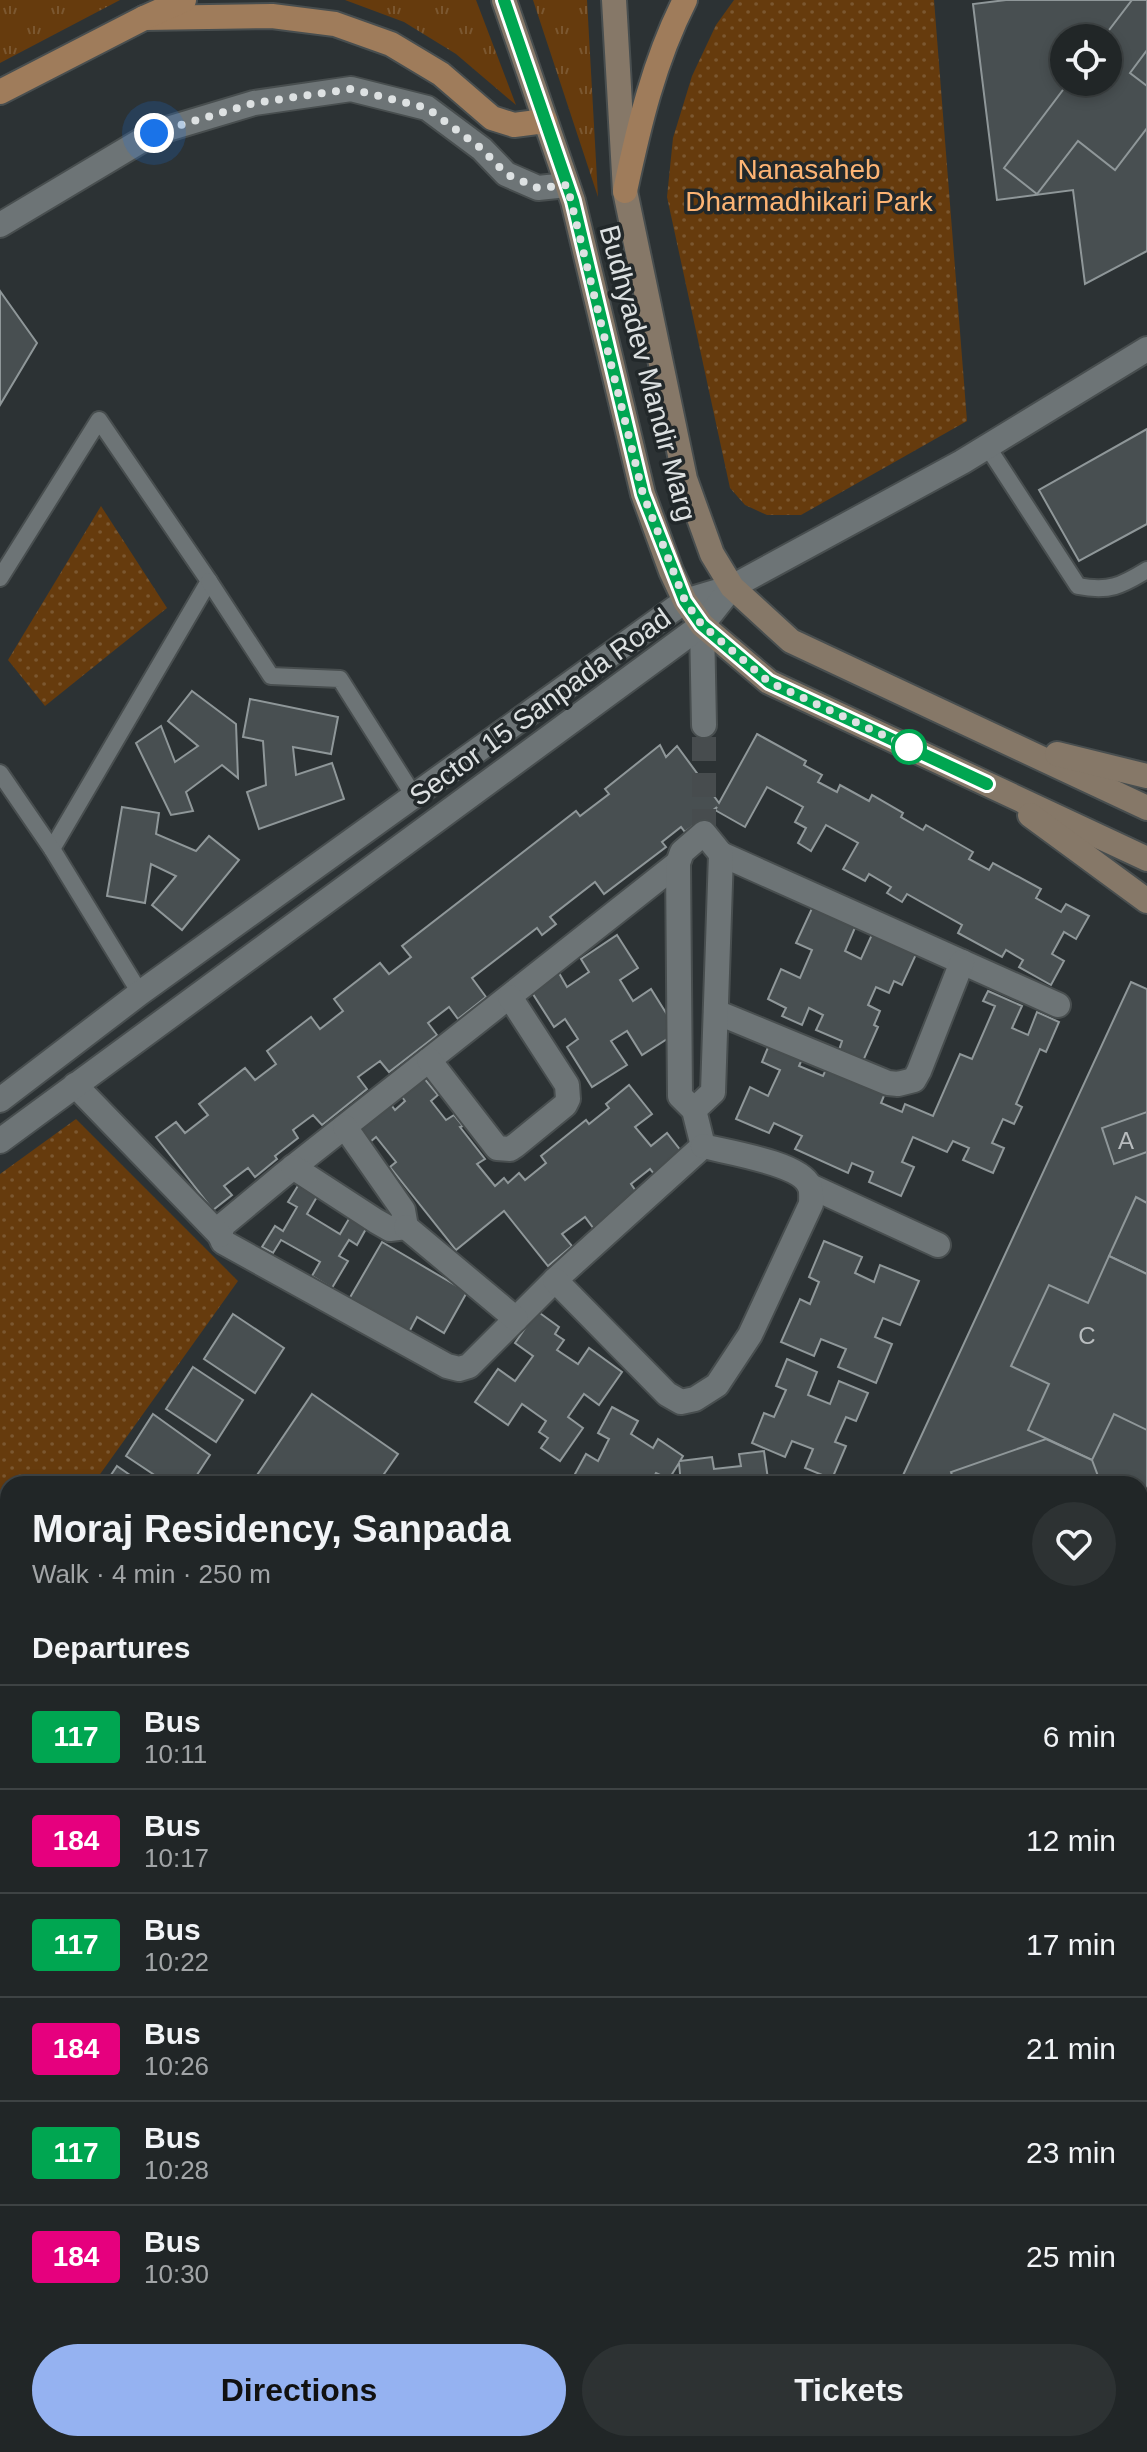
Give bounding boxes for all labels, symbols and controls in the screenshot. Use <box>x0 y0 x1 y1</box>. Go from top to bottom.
map controls <box>1050 24 1122 96</box>
button: locate <box>1050 24 1122 96</box>
your location <box>134 113 174 153</box>
park label: Nanasaheb Dharmadhikari Park <box>685 154 934 217</box>
street label: Budhyadev Mandir Marg <box>594 222 702 524</box>
street label: Sector 15 Sanpada Road <box>404 602 676 812</box>
unlabelled marker <box>892 730 926 764</box>
house number: A <box>1118 1127 1134 1154</box>
house number: C <box>1078 1322 1096 1349</box>
button: heart <box>1032 1502 1116 1586</box>
text: Moraj Residency, Sanpada <box>32 1508 511 1550</box>
text: Walk · 4 min · 250 m <box>32 1559 271 1589</box>
text: Departures <box>32 1631 190 1664</box>
text: Bus <box>144 1705 201 1738</box>
text: 6 min <box>1043 1720 1116 1753</box>
text: 117 <box>53 1721 99 1752</box>
text: 10:11 <box>144 1739 207 1769</box>
text: Bus <box>144 1809 201 1842</box>
text: 12 min <box>1026 1824 1116 1857</box>
text: 184 <box>53 1825 99 1856</box>
text: 10:17 <box>144 1843 209 1873</box>
text: Bus <box>144 1913 201 1946</box>
text: 17 min <box>1026 1928 1116 1961</box>
text: 117 <box>53 1929 99 1960</box>
text: 10:22 <box>144 1947 209 1977</box>
text: Bus <box>144 2017 201 2050</box>
text: 21 min <box>1026 2032 1116 2065</box>
text: 184 <box>53 2033 99 2064</box>
text: 10:26 <box>144 2051 209 2081</box>
text: Bus <box>144 2121 201 2154</box>
text: 23 min <box>1026 2136 1116 2169</box>
text: 117 <box>53 2137 99 2168</box>
text: 10:28 <box>144 2155 209 2185</box>
text: Bus <box>144 2225 201 2258</box>
text: 25 min <box>1026 2240 1116 2273</box>
text: 184 <box>53 2241 99 2272</box>
text: 10:30 <box>144 2259 209 2289</box>
button: Directions <box>32 2344 566 2436</box>
button: Tickets <box>582 2344 1116 2436</box>

